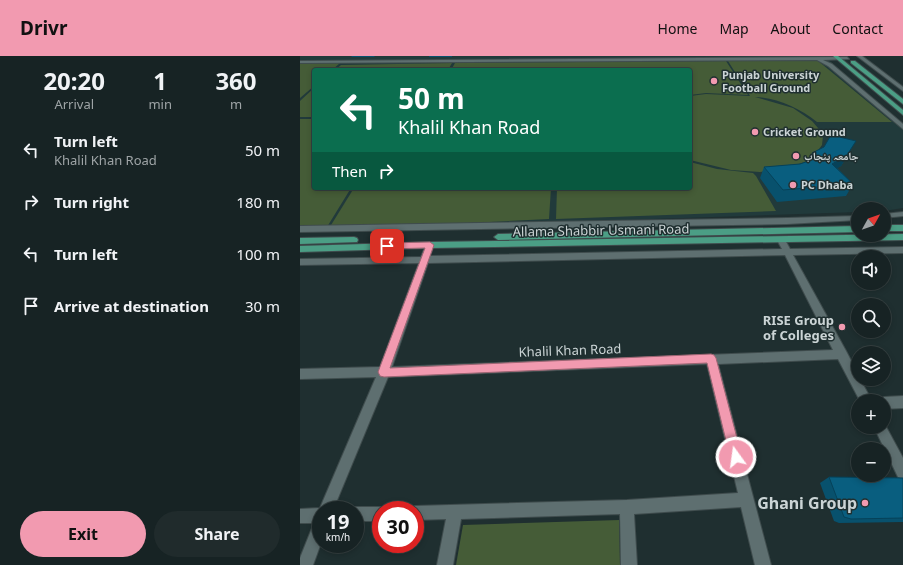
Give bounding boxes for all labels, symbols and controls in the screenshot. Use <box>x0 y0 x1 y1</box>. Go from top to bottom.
text: Drivr <box>20 15 67 41</box>
text: Home <box>658 19 697 38</box>
text: Map <box>719 19 749 38</box>
text: About <box>771 19 810 38</box>
text: Contact <box>832 19 883 38</box>
text: 20:20 <box>43 64 105 97</box>
text: 1 <box>153 64 167 97</box>
text: 360 <box>215 64 257 97</box>
place label: Punjab University Football Ground <box>722 67 820 95</box>
marker: Punjab University Football Ground <box>709 76 719 86</box>
text: 50 m <box>398 79 465 117</box>
icon: left <box>332 84 384 136</box>
text: Arrival <box>54 95 94 113</box>
text: min <box>148 95 172 113</box>
text: m <box>230 95 242 113</box>
text: Khalil Khan Road <box>398 115 540 139</box>
place label: Cricket Ground <box>763 124 846 139</box>
marker: Cricket Ground <box>750 127 760 137</box>
text: Turn left <box>54 131 118 151</box>
icon: left <box>20 139 42 161</box>
text: 50 m <box>245 140 280 160</box>
place label: جامعہ پنجاب <box>804 148 859 163</box>
text: Khalil Khan Road <box>54 151 157 169</box>
marker: جامعہ پنجاب <box>791 151 801 161</box>
icon: right <box>375 160 397 182</box>
text: Then <box>332 161 367 181</box>
place label: PC Dhaba <box>801 177 853 192</box>
marker: PC Dhaba <box>788 180 798 190</box>
icon: right <box>20 191 42 213</box>
text: Turn right <box>54 192 129 212</box>
text: 180 m <box>236 192 280 212</box>
north arrow <box>851 202 891 242</box>
map controls <box>851 202 891 482</box>
street label: Allama Shabbir Usmani Road <box>512 219 690 241</box>
pin <box>370 229 404 263</box>
icon: arrive <box>376 235 398 257</box>
icon: left <box>20 243 42 265</box>
text: Turn left <box>54 244 118 264</box>
text: 100 m <box>236 244 280 264</box>
button: sound <box>851 250 891 290</box>
icon: arrive <box>20 295 42 317</box>
text: Arrive at destination <box>54 296 209 316</box>
text: 30 m <box>245 296 280 316</box>
button: search <box>851 298 891 338</box>
place label: RISE Group of Colleges <box>763 311 834 344</box>
marker: RISE Group of Colleges <box>837 322 847 332</box>
street label: Khalil Khan Road <box>518 339 622 361</box>
button: layers <box>851 346 891 386</box>
button: + <box>851 394 891 434</box>
position arrow <box>715 436 757 478</box>
button: − <box>851 442 891 482</box>
place label: Ghani Group <box>757 492 857 514</box>
marker: Ghani Group <box>860 498 870 508</box>
speed limit sign: 30 <box>372 501 424 553</box>
text: 19 <box>327 508 349 535</box>
button: Exit <box>20 511 146 557</box>
button: Share <box>154 511 280 557</box>
text: km/h <box>326 530 350 544</box>

